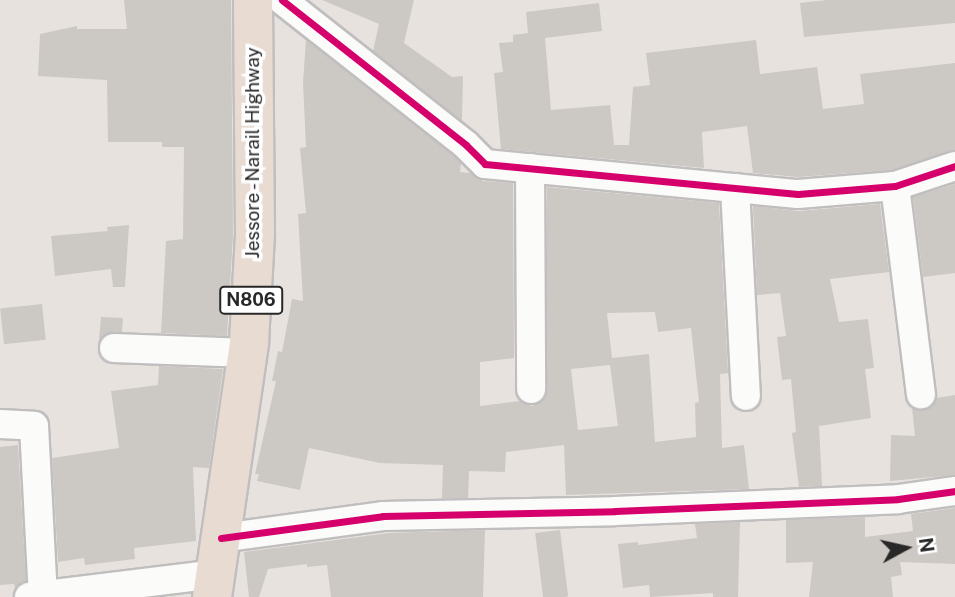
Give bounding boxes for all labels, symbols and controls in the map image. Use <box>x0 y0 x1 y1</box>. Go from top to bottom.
street label: Jessore - Narail Highway <box>242 45 264 261</box>
road number: N806 <box>218 286 284 314</box>
north arrow <box>871 513 941 583</box>
text: N <box>915 536 939 554</box>

